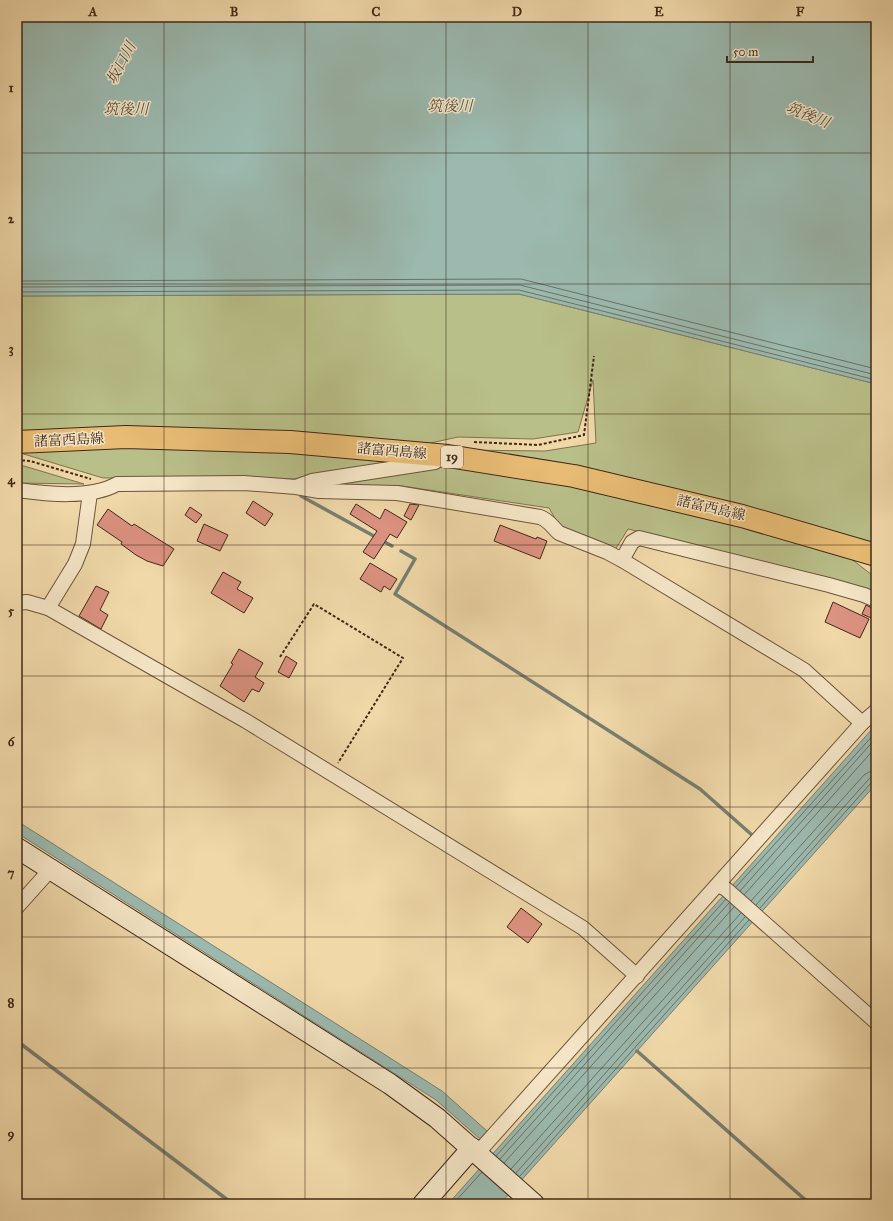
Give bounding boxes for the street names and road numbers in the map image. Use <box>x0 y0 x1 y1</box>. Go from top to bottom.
street label: 諸富西島線 <box>34 430 104 450</box>
street label: 諸富西島線 <box>356 439 428 463</box>
road number: 19 <box>441 446 463 468</box>
street label: 諸富西島線 <box>675 492 747 524</box>

